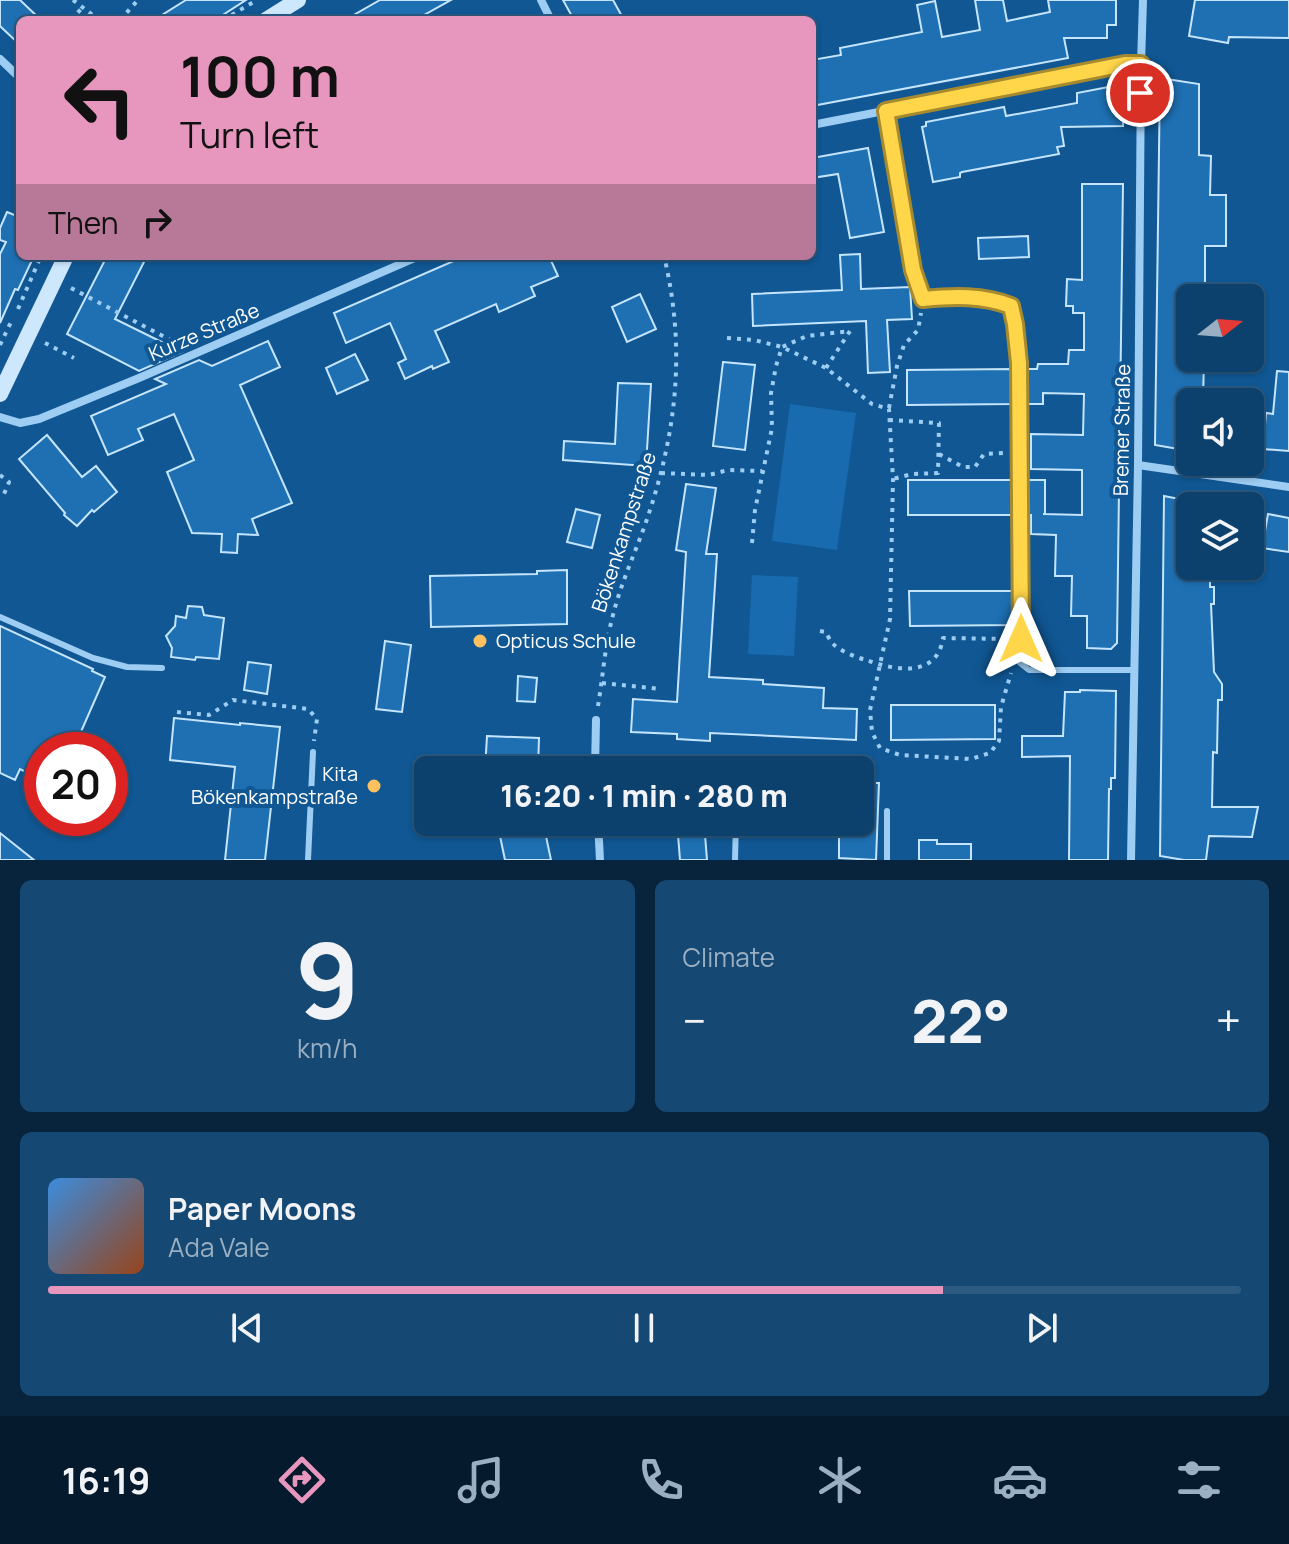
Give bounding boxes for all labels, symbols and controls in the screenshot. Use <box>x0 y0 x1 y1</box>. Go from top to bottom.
text: 100 m <box>180 37 340 114</box>
icon: left <box>48 48 152 152</box>
pin <box>1106 59 1174 127</box>
icon: arrive <box>1118 71 1162 115</box>
text: Turn left <box>180 110 319 159</box>
icon: right <box>135 200 179 244</box>
text: Then <box>48 202 119 243</box>
north arrow <box>1176 284 1264 372</box>
map controls <box>1176 284 1264 580</box>
street label: Kurze Straße <box>144 296 263 367</box>
street label: Bremer Straße <box>1107 364 1136 496</box>
button: sound <box>1176 388 1264 476</box>
street label: Bökenkampstraße <box>585 448 662 615</box>
button: layers <box>1176 492 1264 580</box>
position arrow <box>979 597 1063 681</box>
place label: Opticus Schule <box>496 627 636 654</box>
marker: Opticus Schule <box>471 632 489 650</box>
speed limit sign: 20 <box>24 732 128 836</box>
place label: Kita Bökenkampstraße <box>191 760 358 810</box>
text: 16:20 · 1 min · 280 m <box>500 775 788 816</box>
marker: Kita Bökenkampstraße <box>365 777 383 795</box>
text: 9 <box>295 907 360 1049</box>
text: Climate <box>683 939 775 975</box>
text: 22° <box>911 979 1011 1061</box>
text: − <box>683 990 706 1050</box>
text: + <box>1216 990 1241 1050</box>
text: km/h <box>297 1030 357 1066</box>
text: Paper Moons <box>168 1188 356 1229</box>
text: Ada Vale <box>168 1229 270 1265</box>
icon: previous <box>225 1306 269 1350</box>
icon: pause <box>622 1306 666 1350</box>
icon: next <box>1020 1306 1064 1350</box>
icon: directions <box>274 1452 330 1508</box>
icon: music <box>453 1452 509 1508</box>
icon: phone <box>633 1452 689 1508</box>
icon: climate <box>812 1452 868 1508</box>
icon: car <box>992 1452 1048 1508</box>
icon: filters <box>1171 1452 1227 1508</box>
text: 16:19 <box>62 1456 150 1505</box>

